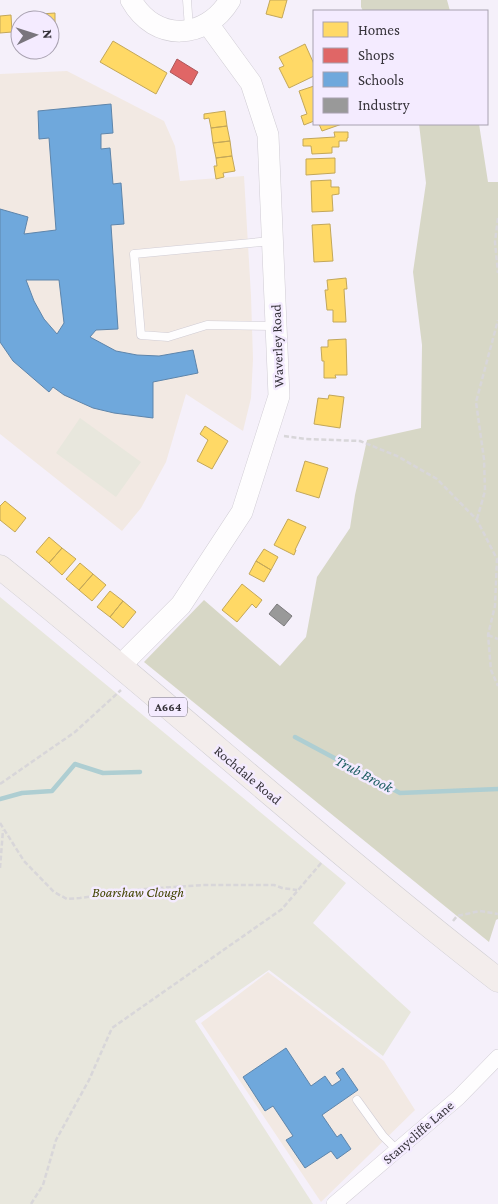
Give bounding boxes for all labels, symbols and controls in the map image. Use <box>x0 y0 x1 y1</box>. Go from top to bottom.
north arrow <box>10 10 60 60</box>
legend <box>313 10 488 125</box>
text: Homes <box>358 22 400 38</box>
text: N <box>40 29 56 40</box>
text: Shops <box>358 47 394 64</box>
text: Schools <box>358 72 404 88</box>
text: Industry <box>358 97 410 114</box>
street label: Waverley Road <box>268 303 286 388</box>
road number: A664 <box>149 698 187 716</box>
street label: Rochdale Road <box>211 742 285 808</box>
water label: Trub Brook <box>332 752 397 797</box>
park label: Boarshaw Clough <box>92 884 184 900</box>
street label: Stanycliffe Lane <box>379 1097 457 1167</box>

